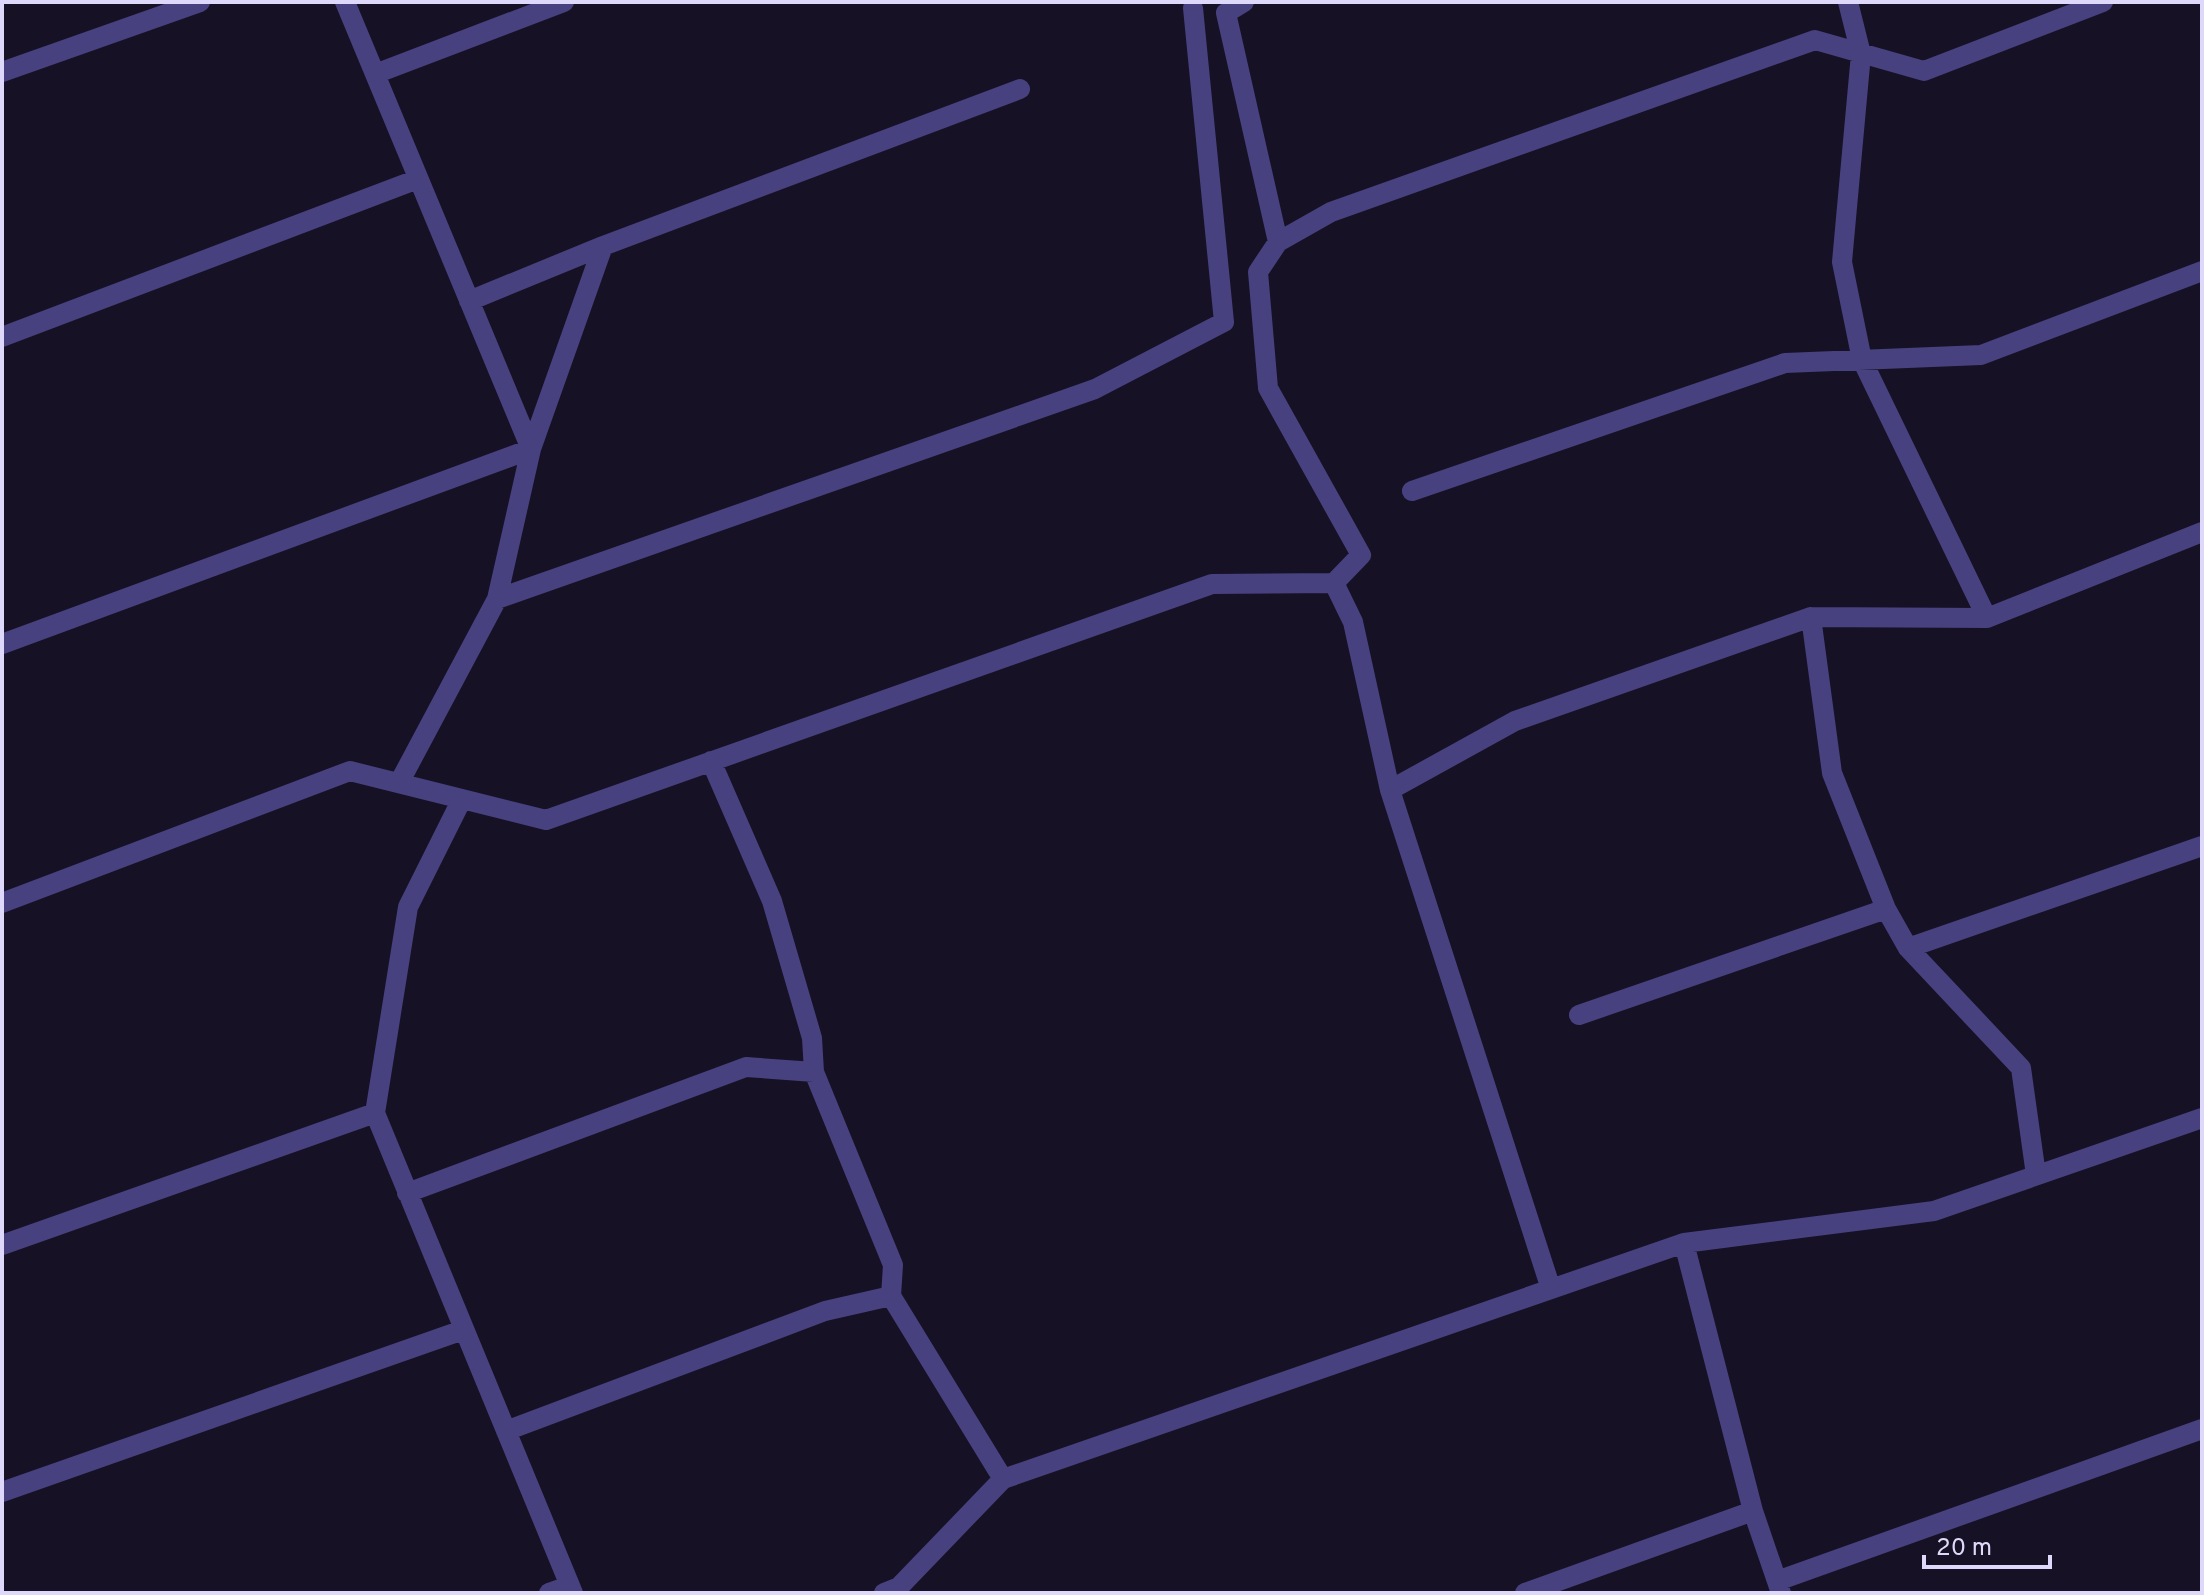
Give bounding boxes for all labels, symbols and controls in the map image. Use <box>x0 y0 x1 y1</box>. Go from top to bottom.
scale bar <box>1924 1519 2050 1569</box>
text: 20 m <box>1936 1534 1992 1564</box>

